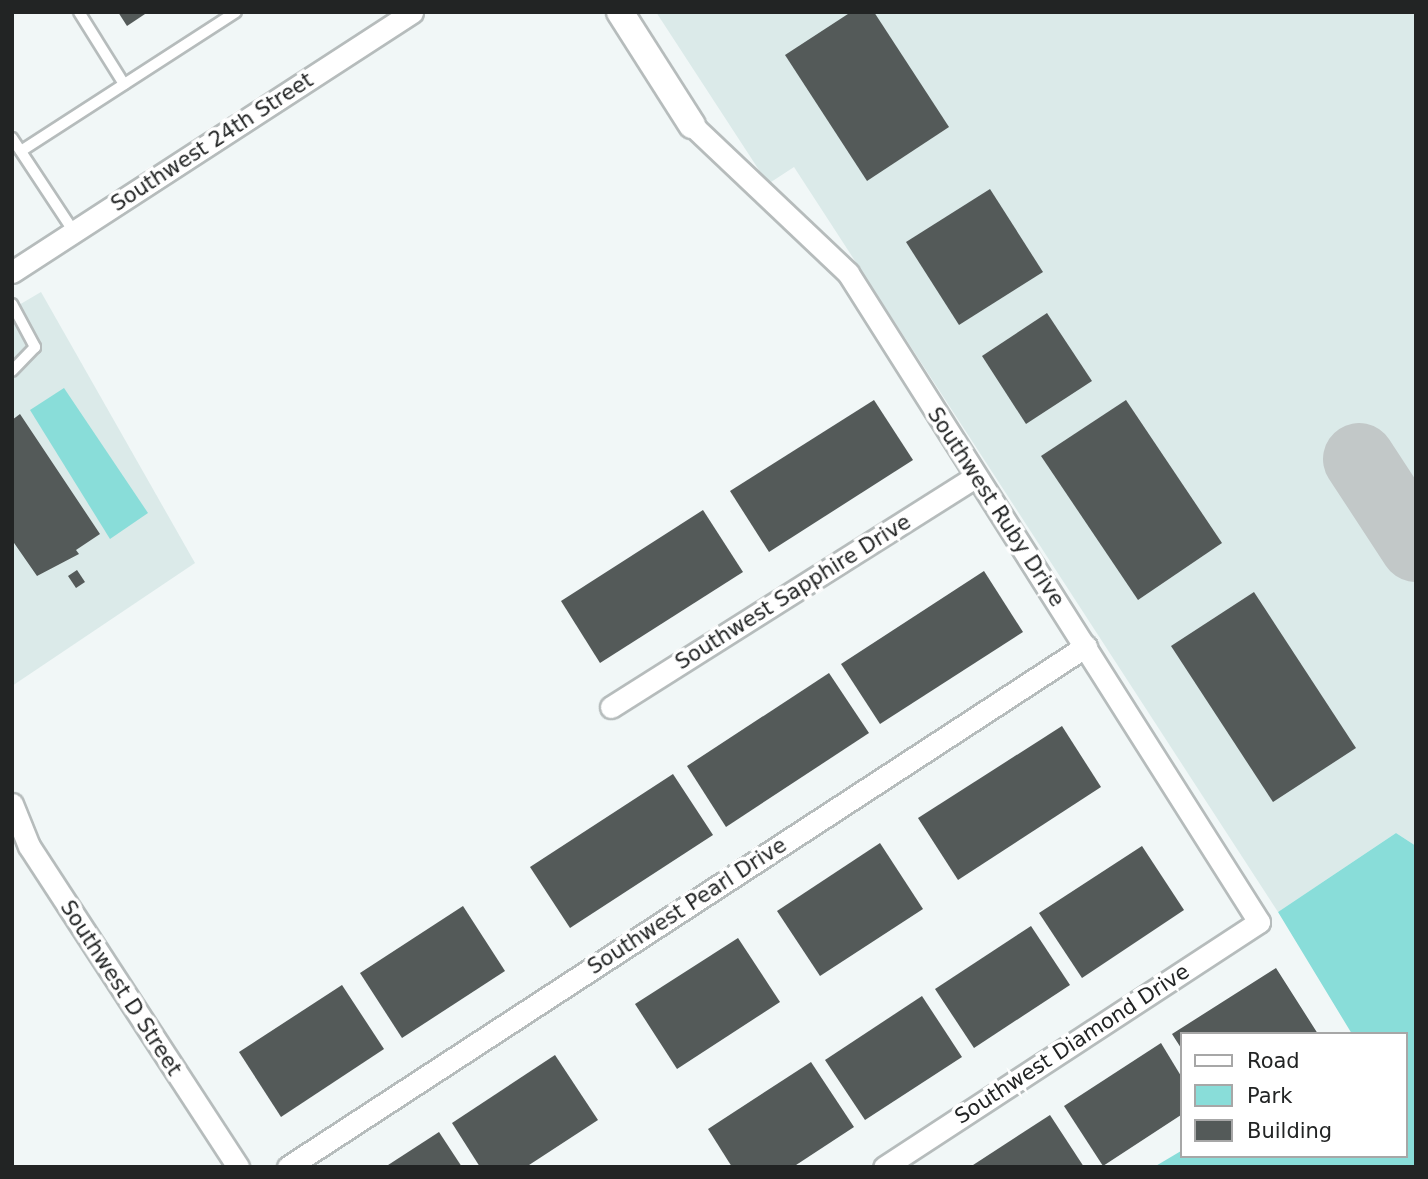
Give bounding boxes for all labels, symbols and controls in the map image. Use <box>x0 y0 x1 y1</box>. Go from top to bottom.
street label: Southwest 24th Street <box>106 67 318 217</box>
street label: Southwest Ruby Drive <box>922 403 1070 611</box>
street label: Southwest Sapphire Drive <box>671 509 915 675</box>
street label: Southwest Pearl Drive <box>583 832 791 980</box>
street label: Southwest D Street <box>55 896 187 1080</box>
street label: Southwest Diamond Drive <box>950 959 1194 1129</box>
legend <box>1180 1032 1407 1158</box>
text: Road <box>1247 1049 1300 1073</box>
text: Park <box>1247 1084 1292 1108</box>
text: Building <box>1247 1119 1332 1143</box>

